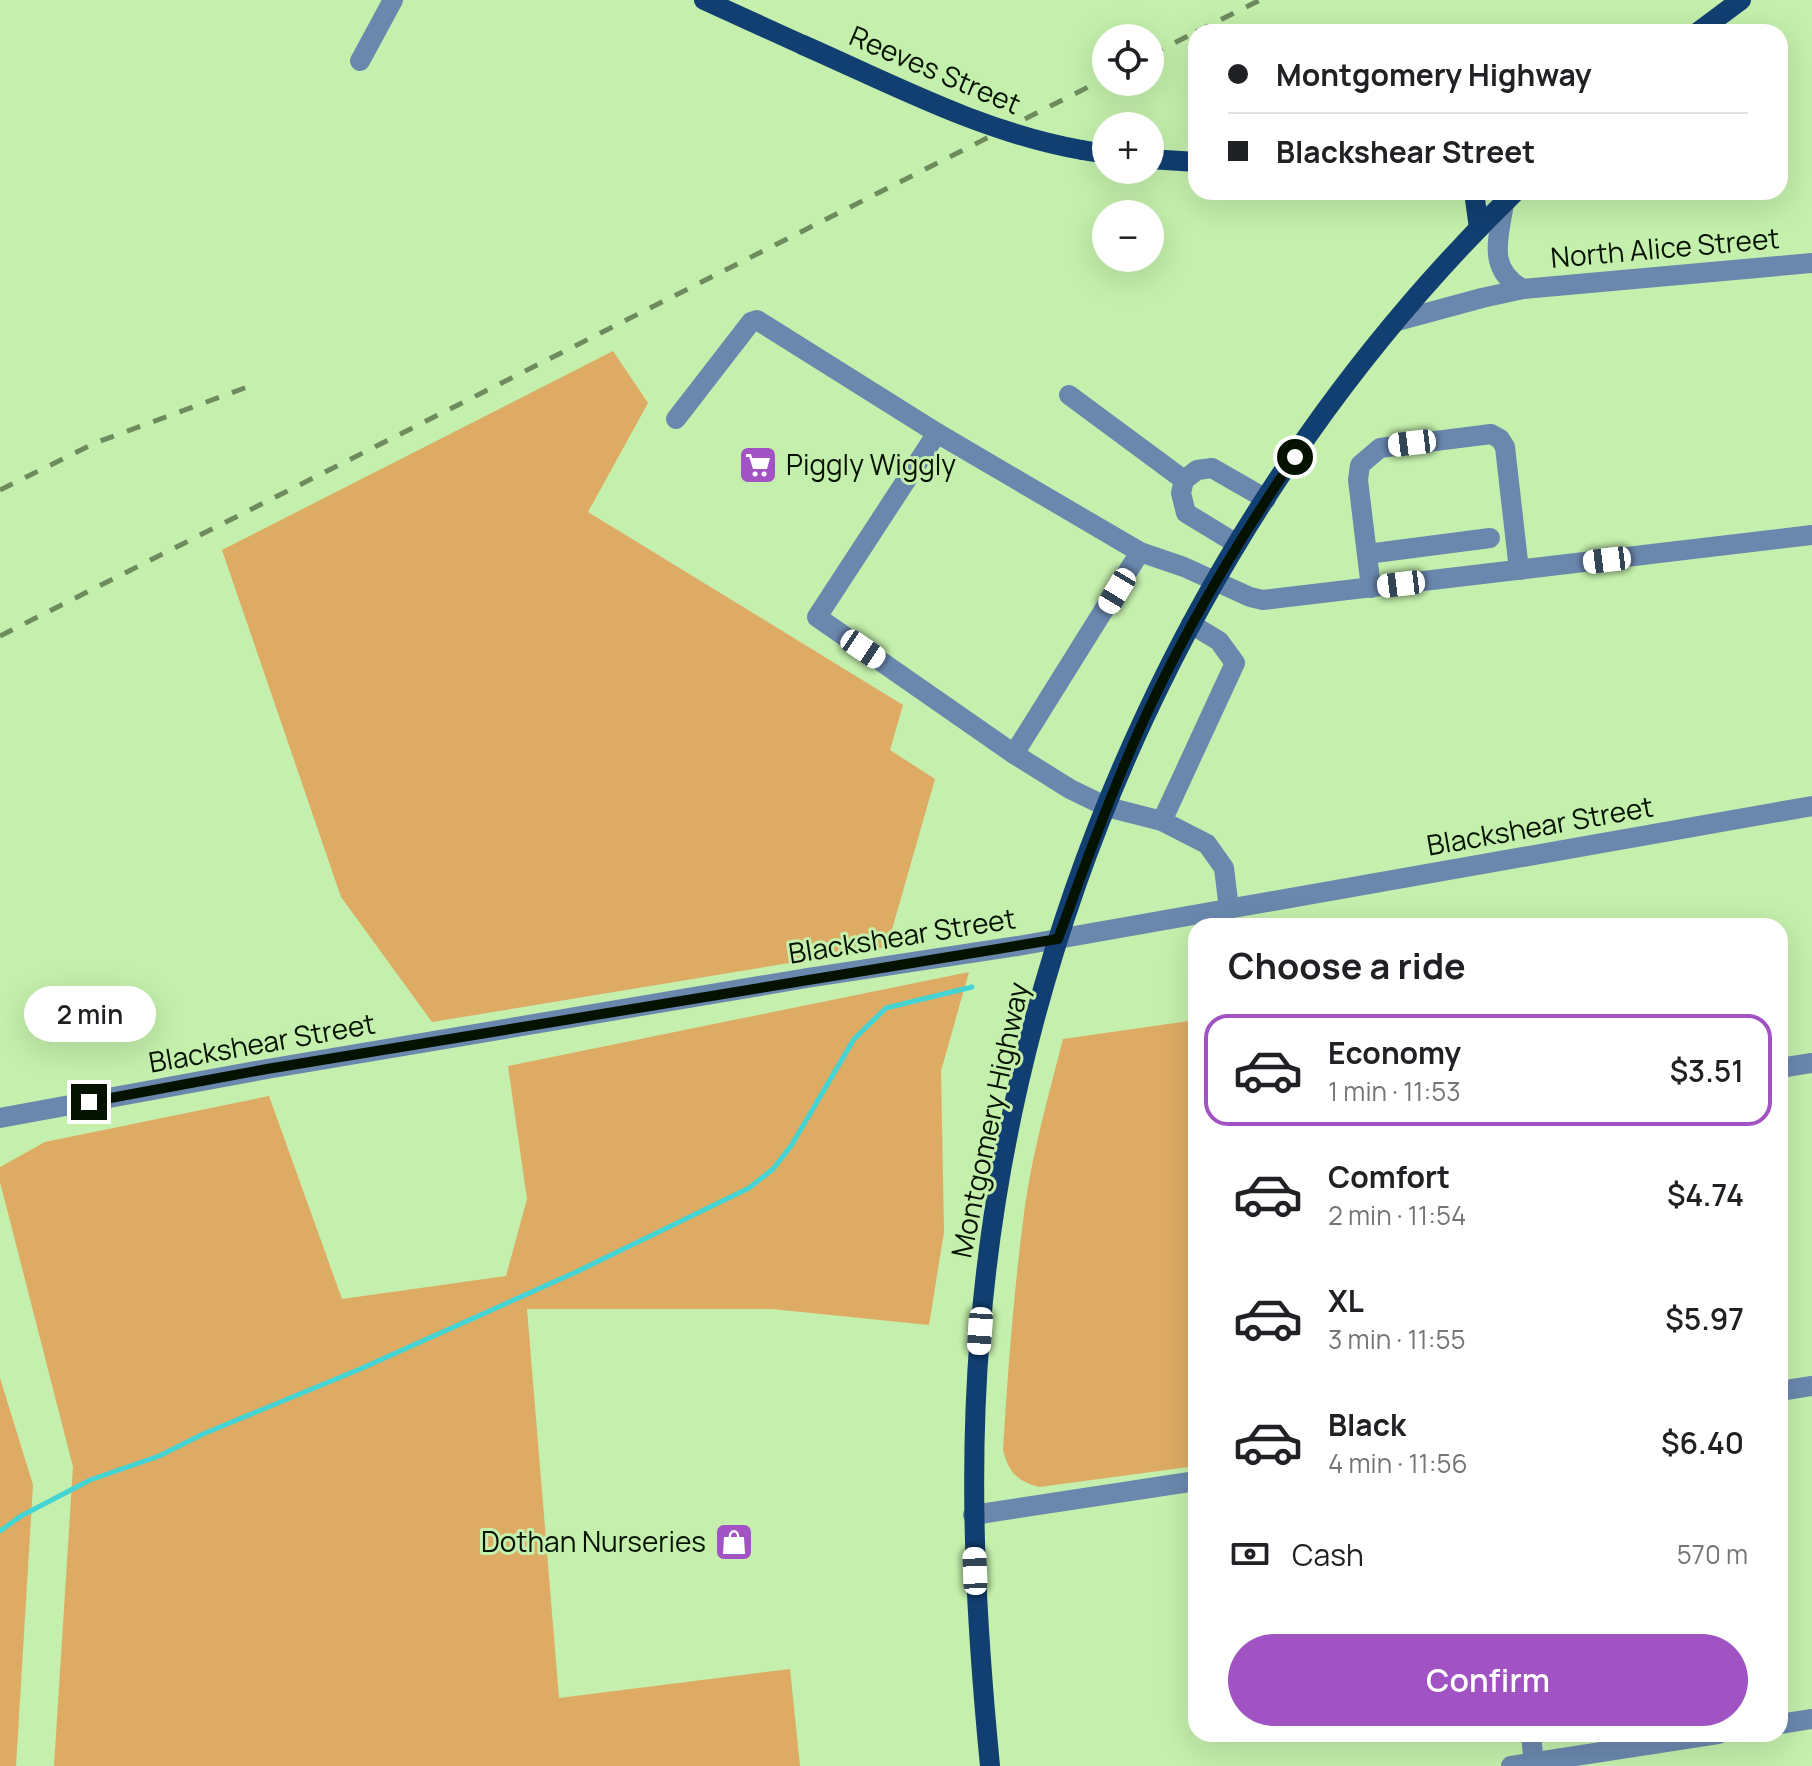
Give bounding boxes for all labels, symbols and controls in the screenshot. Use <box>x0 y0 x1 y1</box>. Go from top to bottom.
street label: Reeves Street <box>844 16 1027 122</box>
map controls <box>1092 24 1164 272</box>
button: locate <box>1092 24 1164 96</box>
text: Montgomery Highway <box>1276 54 1592 95</box>
button: + <box>1092 112 1164 184</box>
text: Blackshear Street <box>1276 131 1535 172</box>
button: − <box>1092 200 1164 272</box>
street label: North Alice Street <box>1549 218 1781 276</box>
car <box>1387 428 1437 458</box>
route start <box>1277 439 1313 475</box>
supermarket icon: Piggly Wiggly <box>737 444 779 486</box>
place label: Piggly Wiggly <box>786 445 956 483</box>
car <box>1582 545 1632 575</box>
car <box>1094 564 1140 618</box>
car <box>1376 569 1426 599</box>
car <box>836 626 890 672</box>
street label: Blackshear Street <box>1424 786 1656 864</box>
street label: Blackshear Street <box>786 898 1018 972</box>
text: Choose a ride <box>1228 941 1466 990</box>
street label: Montgomery Highway <box>941 978 1037 1261</box>
callout: 2 min <box>23 986 155 1042</box>
text: 2 min <box>57 996 123 1032</box>
street label: Blackshear Street <box>146 1003 378 1081</box>
text: Economy <box>1328 1032 1461 1073</box>
icon: car <box>1232 1034 1304 1106</box>
text: $3.51 <box>1670 1050 1744 1091</box>
text: 1 min · 11:53 <box>1328 1073 1461 1109</box>
route end <box>71 1084 107 1120</box>
text: Comfort <box>1328 1156 1450 1197</box>
icon: car <box>1232 1158 1304 1230</box>
text: $4.74 <box>1667 1174 1744 1215</box>
text: 2 min · 11:54 <box>1328 1197 1466 1233</box>
text: XL <box>1328 1280 1364 1321</box>
icon: car <box>1232 1282 1304 1354</box>
text: $5.97 <box>1665 1298 1744 1339</box>
car <box>966 1306 994 1356</box>
text: 3 min · 11:55 <box>1328 1321 1466 1357</box>
text: Black <box>1328 1404 1406 1445</box>
icon: car <box>1232 1406 1304 1478</box>
text: $6.40 <box>1661 1422 1744 1463</box>
text: 4 min · 11:56 <box>1328 1445 1468 1481</box>
shop icon: Dothan Nurseries <box>713 1521 755 1563</box>
place label: Dothan Nurseries <box>481 1522 706 1560</box>
icon: cash <box>1228 1532 1272 1576</box>
text: Cash <box>1292 1534 1364 1575</box>
text: 570 m <box>1677 1536 1748 1572</box>
car <box>962 1547 988 1595</box>
button: Confirm <box>1228 1634 1748 1726</box>

